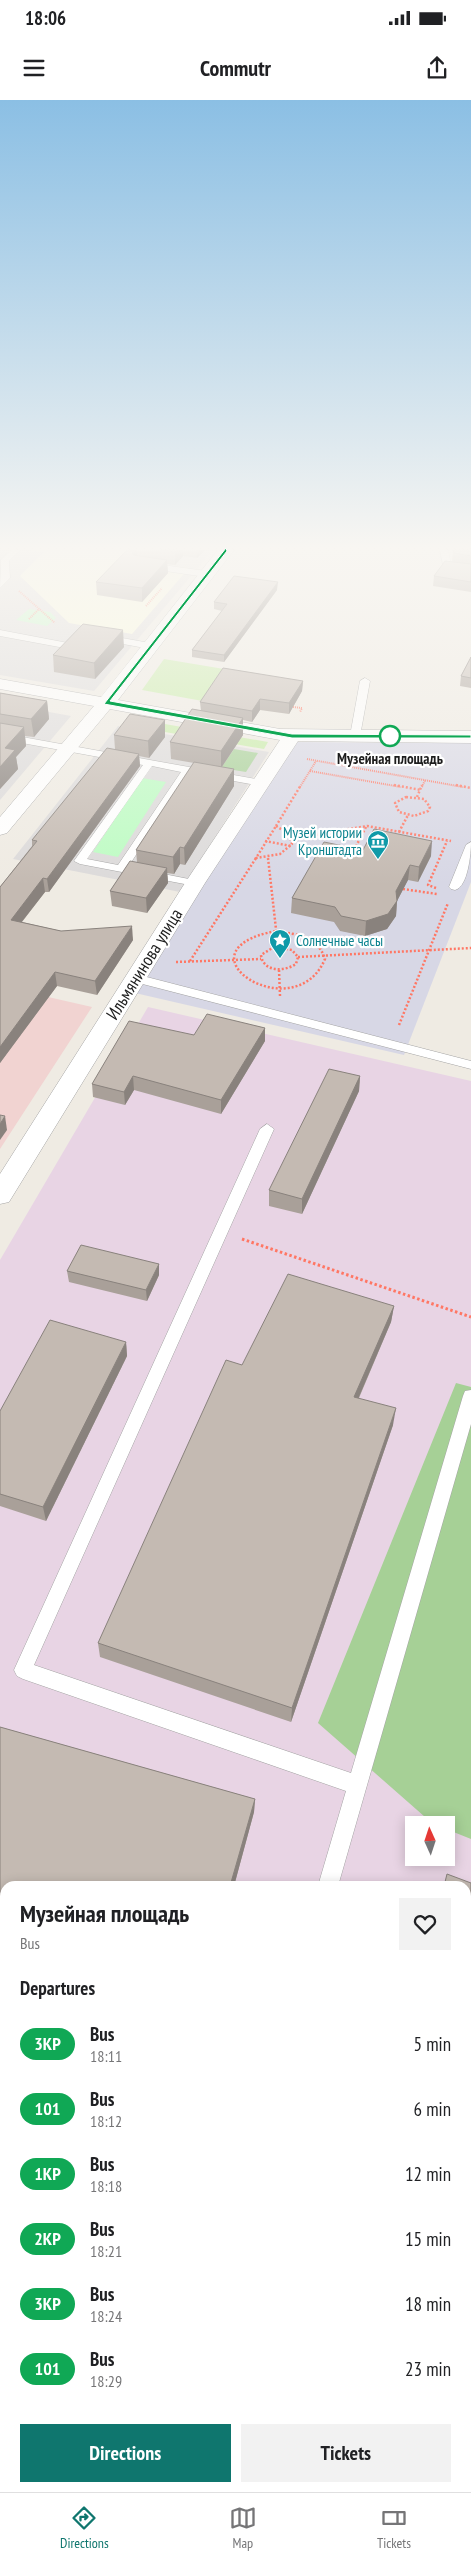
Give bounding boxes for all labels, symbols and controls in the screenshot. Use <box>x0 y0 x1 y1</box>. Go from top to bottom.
text: 18:06 <box>25 6 66 30</box>
icon: menu <box>20 54 48 82</box>
text: Commutr <box>200 54 271 82</box>
icon: share <box>423 54 451 82</box>
marker: Музейная площадь <box>379 725 401 747</box>
place label: Музейная площадь <box>337 749 443 768</box>
place label: Музей истории Кронштадта <box>283 823 362 859</box>
museum icon: Музей истории Кронштадта <box>366 829 390 860</box>
street label: Ильмянинова улица <box>101 904 187 1024</box>
place icon: Солнечные часы <box>268 928 292 959</box>
place label: Солнечные часы <box>296 931 383 950</box>
north arrow <box>405 1816 455 1866</box>
map controls <box>405 1816 455 1866</box>
text: Музейная площадь <box>20 1898 189 1929</box>
button: heart <box>399 1898 451 1950</box>
text: Bus <box>20 1933 40 1953</box>
text: Departures <box>20 1976 95 2000</box>
text: Bus <box>90 2022 114 2046</box>
text: 3КР <box>34 2032 61 2055</box>
text: 5 min <box>414 2032 451 2056</box>
text: 18:11 <box>90 2046 122 2066</box>
text: Bus <box>90 2087 114 2111</box>
text: 101 <box>35 2097 60 2120</box>
text: 6 min <box>414 2097 451 2121</box>
text: 18:12 <box>90 2111 122 2131</box>
text: Bus <box>90 2152 114 2176</box>
text: 1КР <box>34 2162 61 2185</box>
text: 12 min <box>405 2162 451 2186</box>
text: 18:18 <box>90 2176 122 2196</box>
text: Bus <box>90 2217 114 2241</box>
text: 2КР <box>34 2227 61 2250</box>
text: 15 min <box>405 2227 451 2251</box>
text: 18:21 <box>90 2241 122 2261</box>
text: Bus <box>90 2282 114 2306</box>
text: 3КР <box>34 2292 61 2315</box>
text: 18 min <box>405 2292 451 2316</box>
text: 18:24 <box>90 2306 122 2326</box>
text: Bus <box>90 2347 114 2371</box>
text: 101 <box>35 2357 60 2380</box>
text: 23 min <box>405 2357 451 2381</box>
text: 18:29 <box>90 2371 122 2391</box>
button: Directions <box>20 2424 231 2482</box>
button: Tickets <box>241 2424 451 2482</box>
tab: Directions <box>60 2504 109 2552</box>
tab: Map <box>229 2504 257 2552</box>
tab: Tickets <box>377 2504 411 2552</box>

